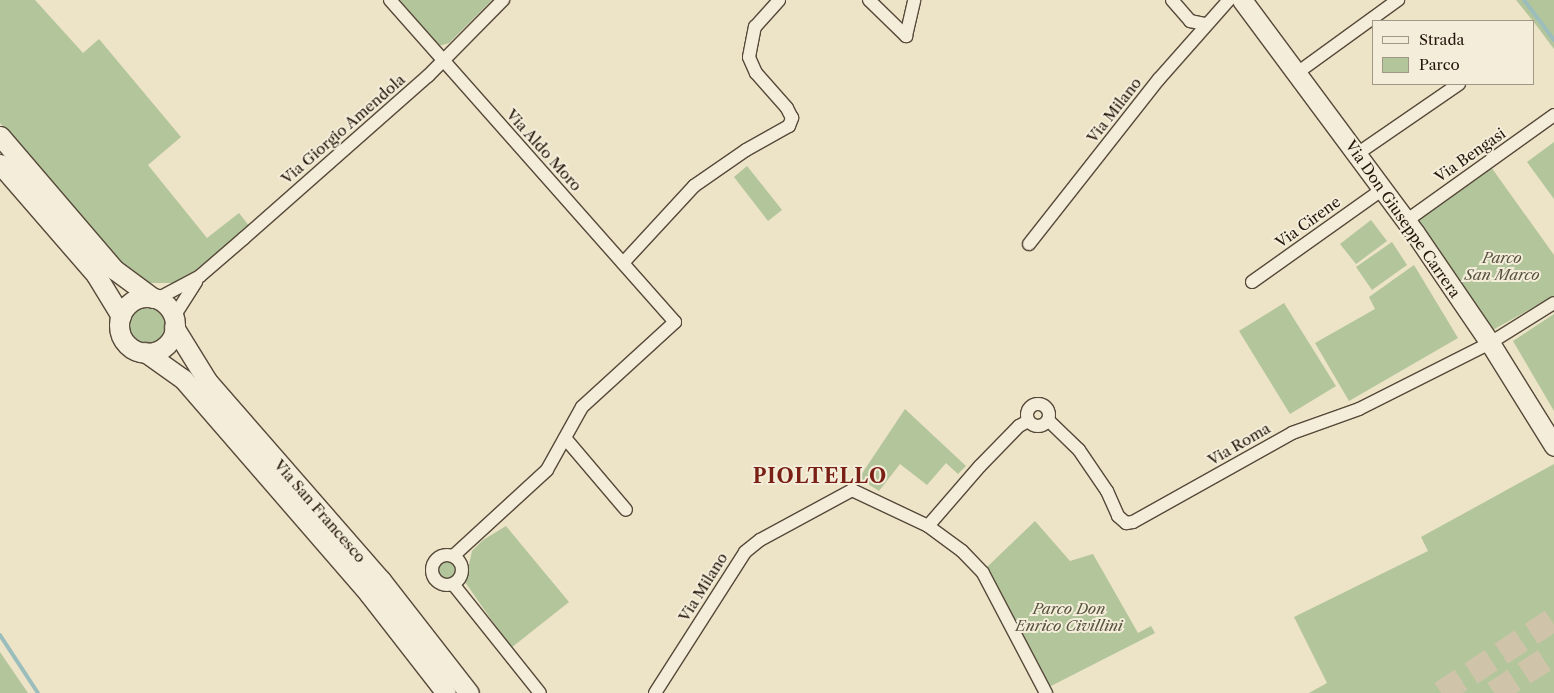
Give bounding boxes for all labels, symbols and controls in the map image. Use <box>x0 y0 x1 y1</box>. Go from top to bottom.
legend <box>1372 20 1534 85</box>
text: Strada <box>1419 30 1465 49</box>
text: Parco <box>1419 55 1460 74</box>
street label: Via Giorgio Amendola <box>277 70 409 188</box>
street label: Via Milano <box>1083 74 1145 146</box>
street label: Via Aldo Moro <box>502 105 586 195</box>
street label: Via Bengasi <box>1431 124 1509 186</box>
street label: Via Don Giuseppe Carrera <box>1342 137 1464 301</box>
street label: Via Cirene <box>1272 192 1344 252</box>
park label: Parco San Marco <box>1464 248 1540 283</box>
street label: Via Roma <box>1205 419 1273 469</box>
street label: Via San Francesco <box>270 456 370 566</box>
district label: PIOLTELLO <box>752 464 888 488</box>
street label: Via Milano <box>675 549 731 625</box>
park label: Parco Don Enrico Civillini <box>1015 599 1123 634</box>

